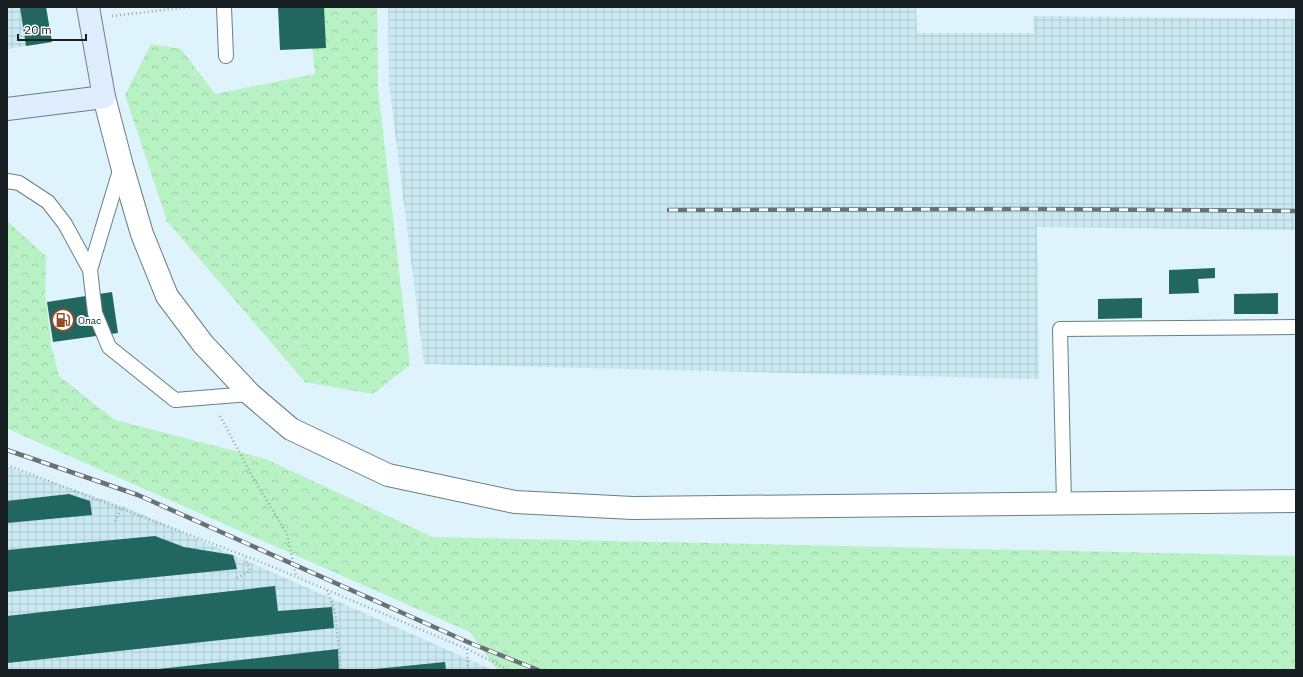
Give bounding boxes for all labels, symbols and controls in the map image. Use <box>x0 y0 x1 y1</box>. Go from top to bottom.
scale bar <box>18 16 86 42</box>
text: 20 m <box>24 22 52 37</box>
fuel station icon: Олас <box>50 307 76 333</box>
place label: Олас <box>78 314 101 327</box>

